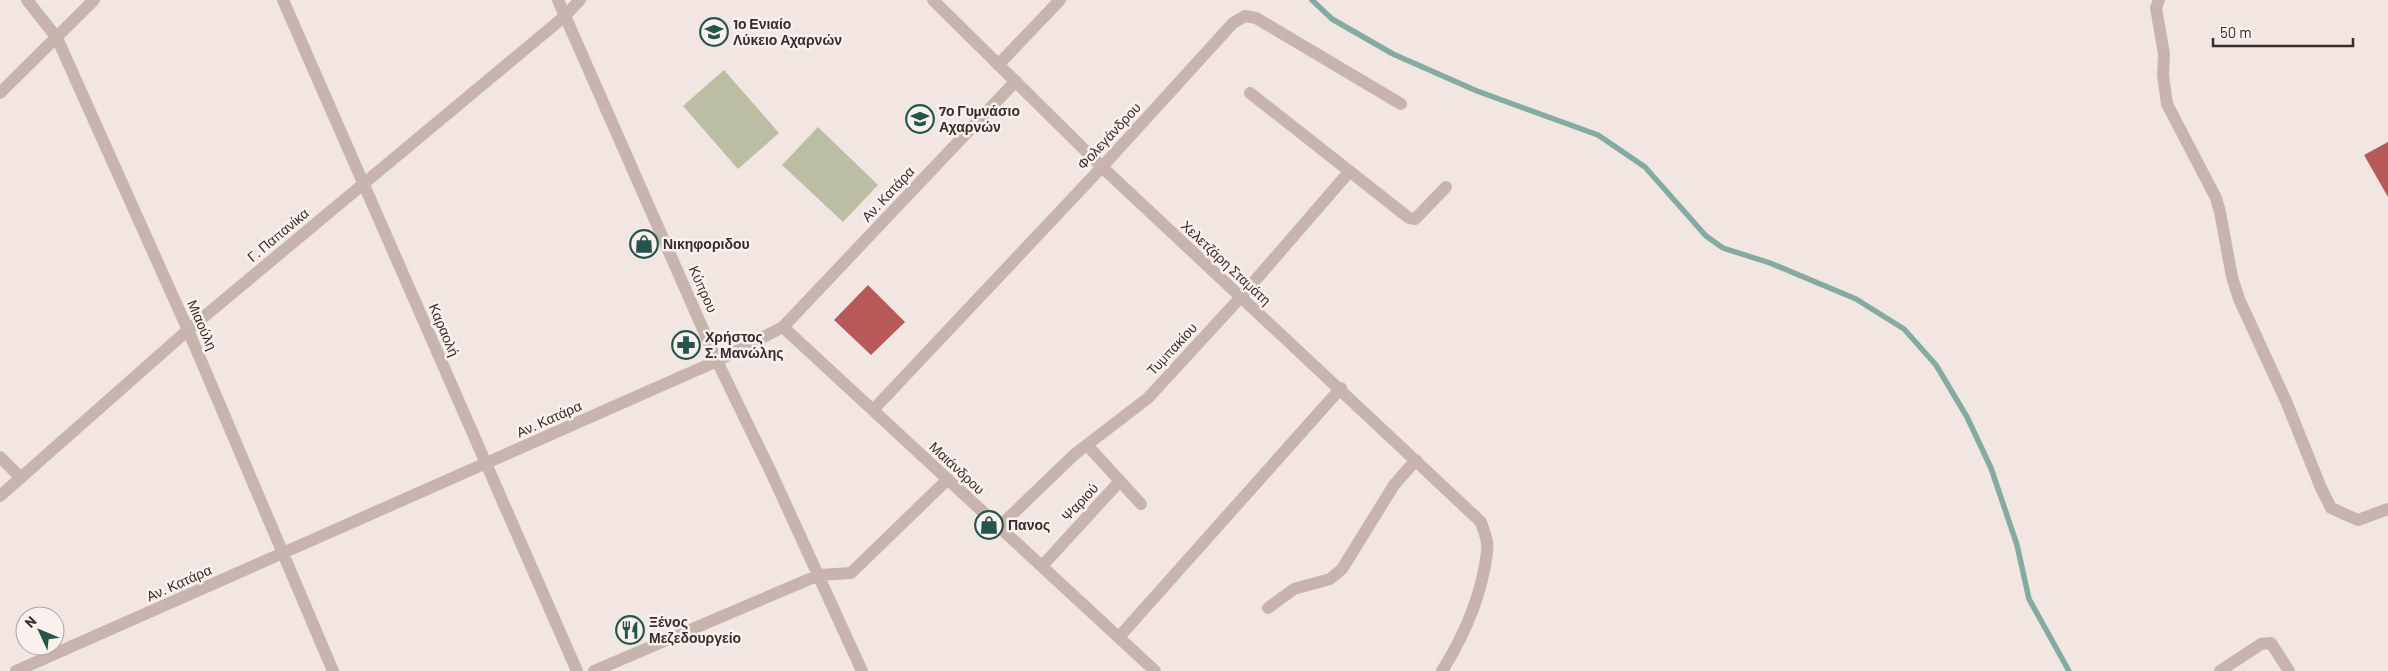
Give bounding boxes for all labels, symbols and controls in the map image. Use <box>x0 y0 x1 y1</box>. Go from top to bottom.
place label: 1ο Ενιαίο Λύκειο Αχαρνών <box>733 15 842 48</box>
scale bar <box>2213 15 2353 47</box>
school or university icon: 1ο Ενιαίο Λύκειο Αχαρνών <box>699 17 729 47</box>
text: 50 m <box>2220 23 2252 41</box>
street label: Φολεγάνδρου <box>1073 99 1144 173</box>
place label: 7ο Γυμνάσιο Αχαρνών <box>939 102 1020 135</box>
school or university icon: 7ο Γυμνάσιο Αχαρνών <box>905 104 935 134</box>
street label: Αν. Κατάρα <box>858 162 918 225</box>
street label: Γ. Παπανίκα <box>244 204 312 265</box>
street label: Χελετζάρη Σταμάτη <box>1178 217 1275 309</box>
shop icon: Νικηφοριδου <box>629 229 659 259</box>
place label: Νικηφοριδου <box>663 235 750 252</box>
street label: Κύπρου <box>686 263 721 315</box>
street label: Μιαούλη <box>184 297 221 353</box>
street label: Καραολή <box>426 301 463 359</box>
street label: Τυμπακίου <box>1143 319 1200 378</box>
place label: Χρήστος Σ. Μανώλης <box>705 328 783 361</box>
pharmacy icon: Χρήστος Σ. Μανώλης <box>671 330 701 360</box>
street label: Αν. Κατάρα <box>514 397 584 440</box>
street label: Μαιάνδρου <box>926 438 988 497</box>
street label: Ψαριού <box>1058 479 1101 524</box>
shop icon: Πανος <box>974 510 1004 540</box>
place label: Πανος <box>1008 516 1050 533</box>
street label: Αν. Κατάρα <box>144 561 214 604</box>
north arrow <box>15 606 65 656</box>
text: N <box>21 612 40 631</box>
place label: Ξένος Μεζεδουργείο <box>649 613 741 646</box>
restaurant icon: Ξένος Μεζεδουργείο <box>615 615 645 645</box>

